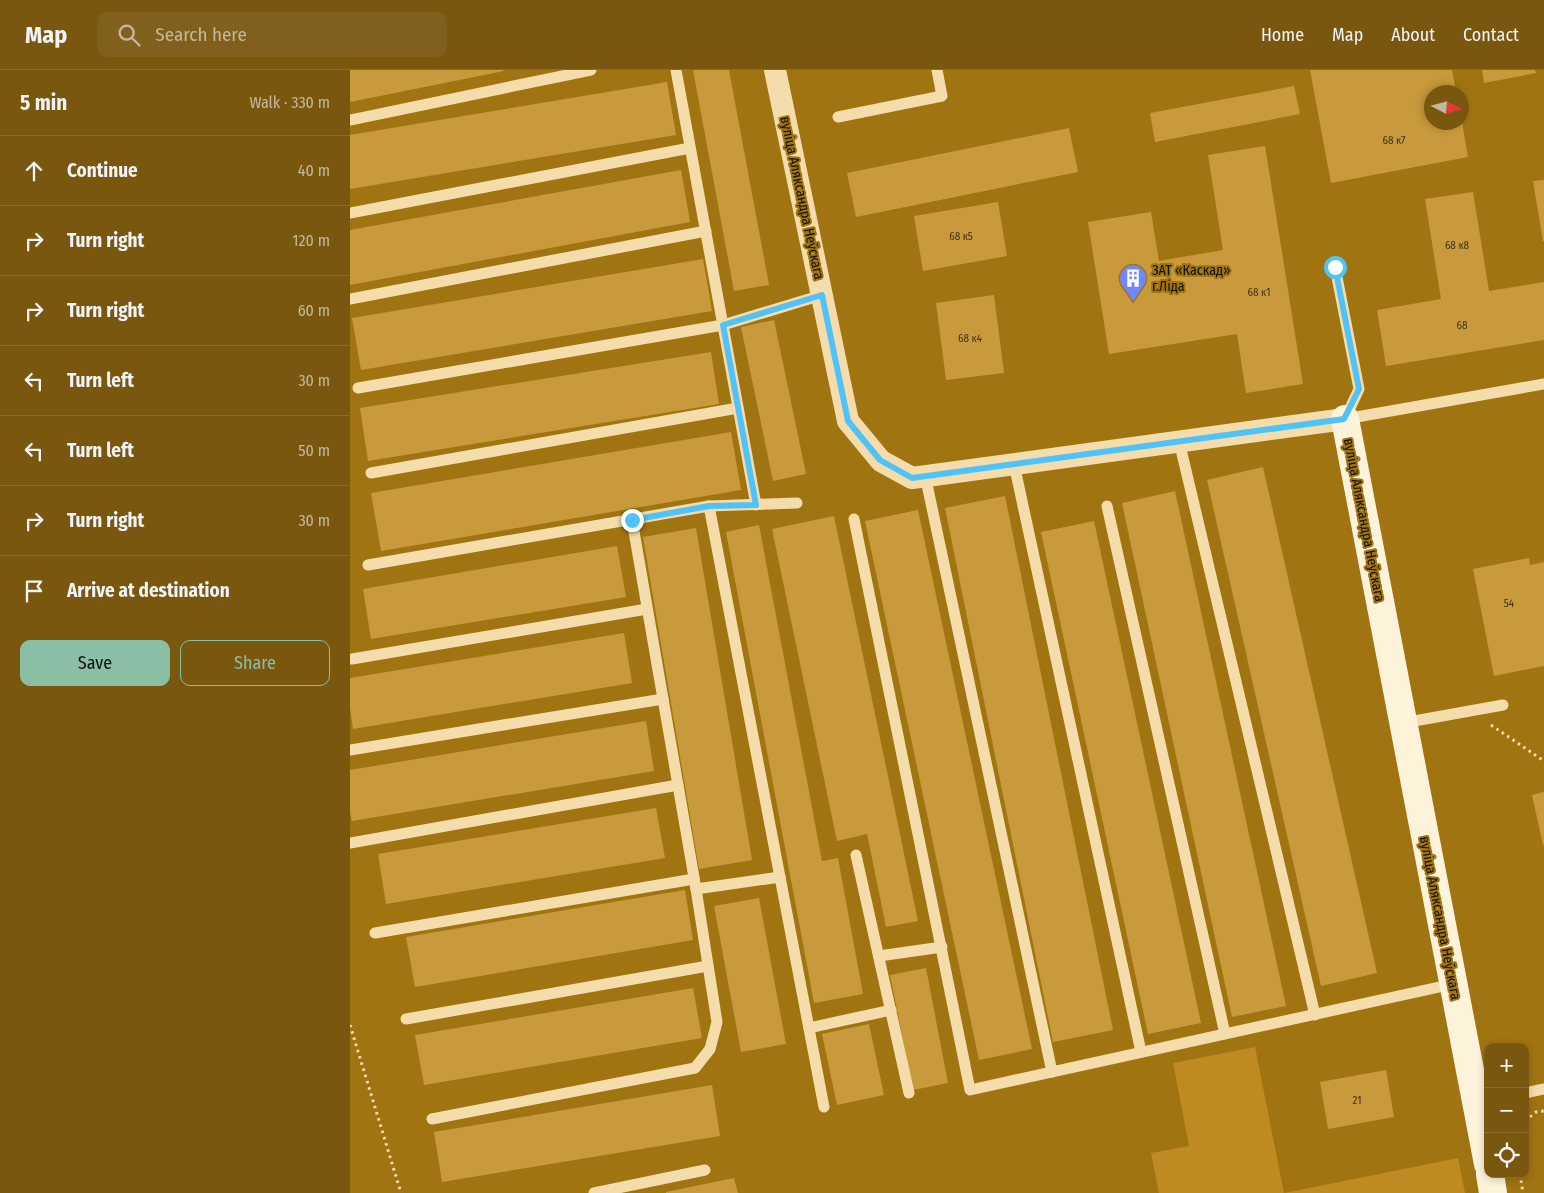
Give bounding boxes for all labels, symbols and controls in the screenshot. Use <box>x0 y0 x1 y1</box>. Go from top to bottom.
search box <box>97 12 447 57</box>
text: Map <box>25 21 67 49</box>
icon: search <box>115 21 143 49</box>
text: Search here <box>155 23 247 46</box>
text: Home <box>1261 24 1304 46</box>
text: Map <box>1332 24 1363 46</box>
text: About <box>1391 24 1435 46</box>
text: Contact <box>1463 24 1519 46</box>
north arrow <box>1424 85 1469 130</box>
text: 5 min <box>20 90 67 116</box>
text: Walk · 330 m <box>249 93 330 112</box>
street label: вуліца Аляксандра Неўскага <box>776 115 828 281</box>
house number: 68 к7 <box>1382 134 1406 147</box>
icon: ahead <box>20 157 48 185</box>
text: Continue <box>67 159 138 182</box>
text: 40 m <box>298 161 330 180</box>
icon: right <box>20 227 48 255</box>
text: Turn right <box>67 229 144 252</box>
house number: 68 к5 <box>949 230 973 243</box>
text: 120 m <box>292 231 330 250</box>
house number: 68 к8 <box>1445 239 1470 252</box>
route start <box>1324 256 1347 279</box>
place label: ЗАТ «Каскад» г.Ліда <box>1152 262 1231 295</box>
building icon: ЗАТ «Каскад» г.Ліда <box>1118 263 1148 302</box>
house number: 68 к1 <box>1248 286 1270 299</box>
icon: right <box>20 297 48 325</box>
text: Turn right <box>67 299 144 322</box>
text: 60 m <box>298 301 330 320</box>
house number: 68 <box>1457 319 1468 332</box>
house number: 68 к4 <box>958 332 983 345</box>
icon: left <box>20 367 48 395</box>
text: Turn left <box>67 369 134 392</box>
text: 30 m <box>298 371 330 390</box>
icon: left <box>20 437 48 465</box>
street label: вуліца Аляксандра Неўскага <box>1340 437 1388 603</box>
text: Turn left <box>67 439 134 462</box>
text: 50 m <box>298 441 330 460</box>
icon: right <box>20 507 48 535</box>
text: Turn right <box>67 509 144 532</box>
route end <box>621 509 644 532</box>
text: 30 m <box>298 511 330 530</box>
icon: arrive <box>20 577 48 605</box>
text: Arrive at destination <box>67 579 230 602</box>
house number: 54 <box>1504 597 1515 610</box>
button: Save <box>20 640 170 686</box>
button: Share <box>180 640 330 686</box>
street label: вуліца Аляксандра Неўскага <box>1416 835 1464 1001</box>
map controls <box>1484 1043 1529 1178</box>
button: + <box>1484 1043 1529 1088</box>
button: − <box>1484 1088 1529 1133</box>
house number: 21 <box>1353 1094 1361 1107</box>
button: locate <box>1484 1133 1529 1178</box>

